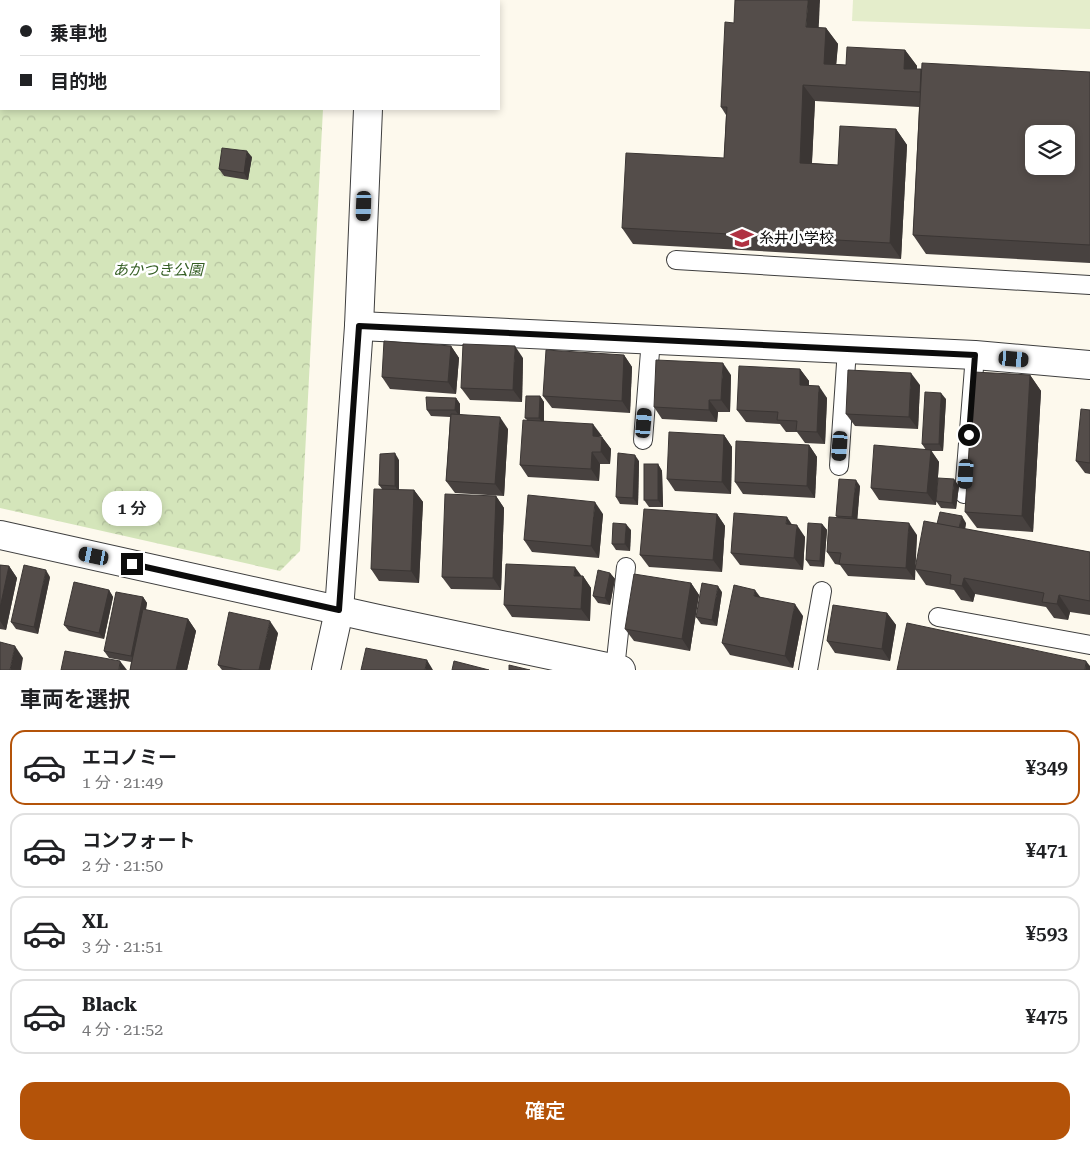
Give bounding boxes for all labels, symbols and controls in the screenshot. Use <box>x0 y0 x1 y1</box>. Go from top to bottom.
text: 乗車地 <box>50 22 107 45</box>
text: 目的地 <box>50 70 107 93</box>
map controls <box>1025 125 1075 175</box>
button: layers <box>1025 125 1075 175</box>
car <box>355 191 372 221</box>
school or university icon: 糸井小学校 <box>729 225 755 251</box>
place label: 糸井小学校 <box>759 229 834 247</box>
park label: あかつき公園 <box>113 261 205 279</box>
car <box>998 350 1029 368</box>
car <box>635 407 652 439</box>
route start <box>958 424 980 446</box>
car <box>831 431 848 461</box>
car <box>957 459 974 489</box>
callout: 1 分 <box>102 492 162 526</box>
text: 1 分 <box>117 499 147 518</box>
car <box>77 546 110 566</box>
route end <box>121 553 143 575</box>
text: 車両を選択 <box>20 687 130 712</box>
icon: car <box>22 745 67 790</box>
text: エコノミー <box>82 746 177 769</box>
text: ¥349 <box>1025 756 1068 779</box>
text: 1 分 · 21:49 <box>82 773 163 792</box>
icon: car <box>22 828 67 873</box>
text: コンフォート <box>82 829 195 852</box>
text: ¥471 <box>1025 839 1068 862</box>
text: 2 分 · 21:50 <box>82 856 163 875</box>
text: XL <box>82 910 108 933</box>
icon: car <box>22 911 67 956</box>
text: ¥593 <box>1025 922 1068 945</box>
text: 3 分 · 21:51 <box>82 937 163 956</box>
text: Black <box>82 993 137 1016</box>
icon: car <box>22 994 67 1039</box>
text: ¥475 <box>1025 1005 1068 1028</box>
text: 4 分 · 21:52 <box>82 1020 163 1039</box>
button: 確定 <box>20 1082 1070 1140</box>

